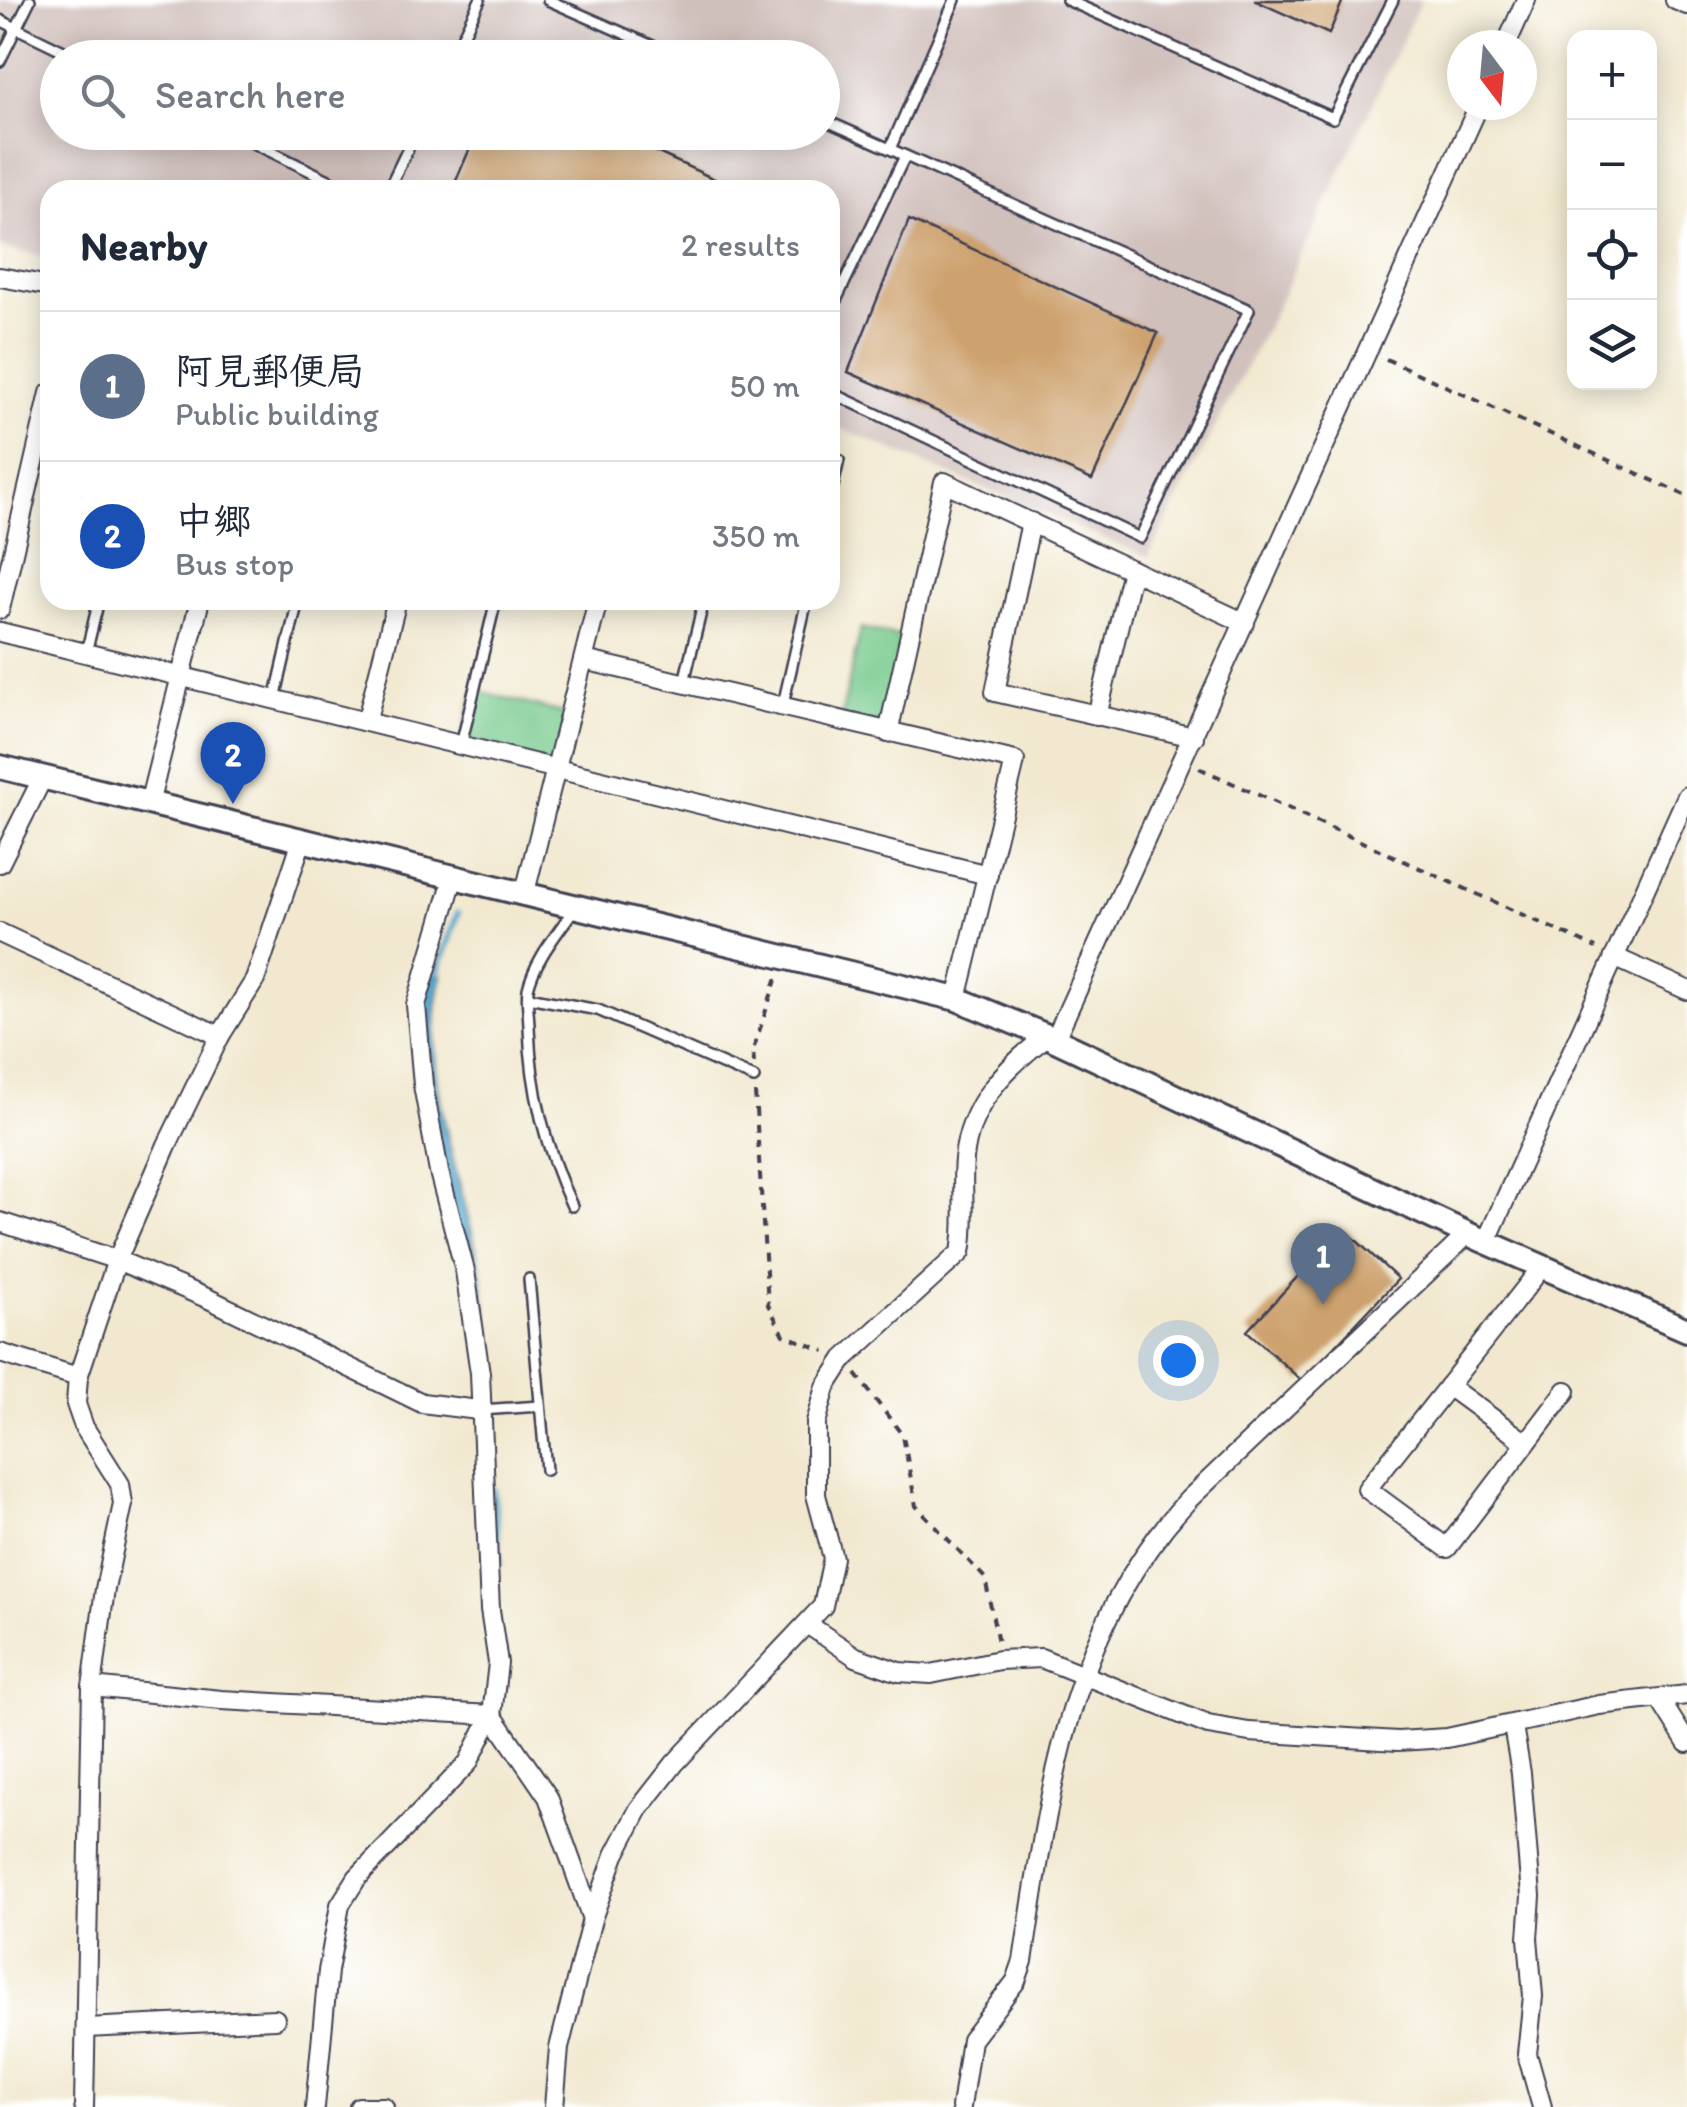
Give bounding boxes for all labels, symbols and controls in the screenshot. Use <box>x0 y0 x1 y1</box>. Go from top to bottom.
north arrow <box>1447 30 1537 120</box>
map controls <box>1567 30 1657 390</box>
button: + <box>1567 30 1657 120</box>
search box <box>40 40 840 150</box>
icon: search <box>75 68 130 123</box>
text: Search here <box>155 72 346 118</box>
button: − <box>1567 120 1657 210</box>
button: locate <box>1567 210 1657 300</box>
text: Nearby <box>80 220 207 271</box>
text: 2 results <box>681 226 800 264</box>
button: layers <box>1567 300 1657 390</box>
text: 阿見郵便局 <box>175 348 365 394</box>
text: 1 <box>105 367 120 405</box>
text: 50 m <box>729 367 800 405</box>
text: Public building <box>175 395 379 433</box>
text: 中郷 <box>175 498 251 544</box>
text: 2 <box>104 517 121 555</box>
text: 350 m <box>712 517 800 555</box>
text: Bus stop <box>175 545 294 583</box>
pin: 2 <box>200 722 266 804</box>
pin: 1 <box>1290 1222 1356 1305</box>
your location <box>1153 1335 1204 1386</box>

